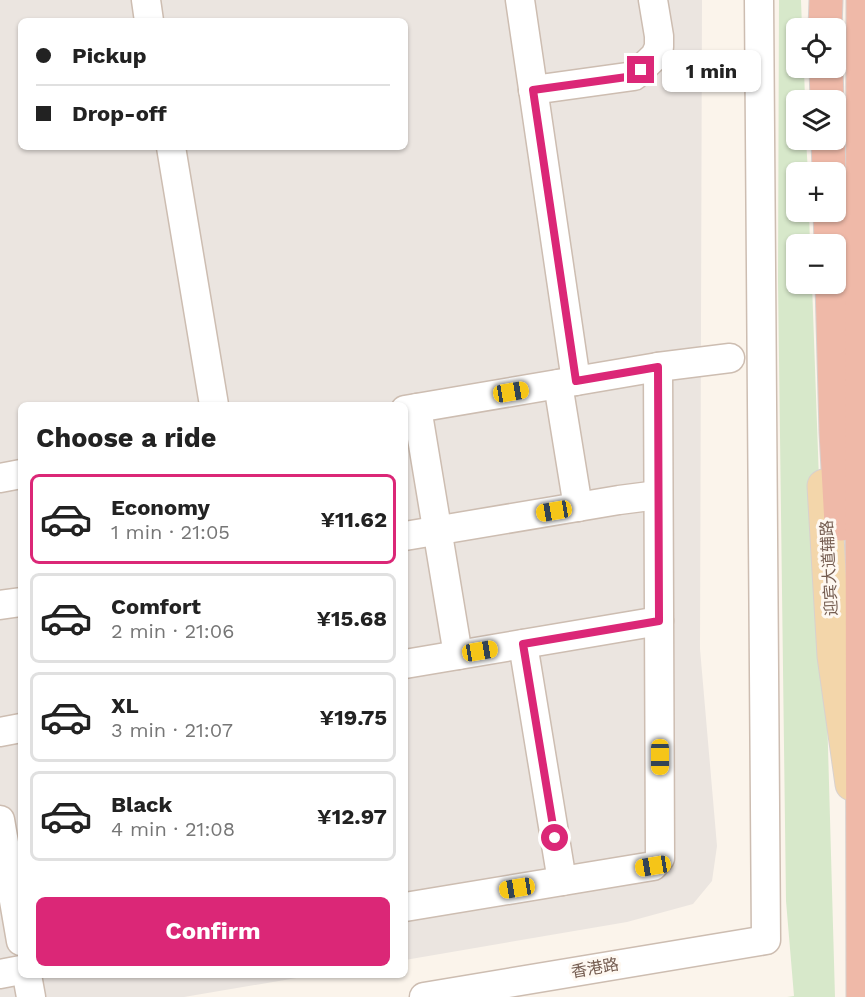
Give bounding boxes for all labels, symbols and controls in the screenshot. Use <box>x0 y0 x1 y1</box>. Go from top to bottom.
map controls <box>786 18 846 294</box>
button: locate <box>786 18 846 78</box>
text: Pickup <box>72 43 147 68</box>
callout: 1 min <box>662 49 761 91</box>
route end <box>627 56 654 83</box>
text: 1 min <box>686 59 737 83</box>
button: layers <box>786 90 846 150</box>
text: Drop-off <box>72 101 167 126</box>
button: + <box>786 162 846 222</box>
button: − <box>786 234 846 294</box>
car <box>492 380 530 404</box>
text: Choose a ride <box>36 422 216 454</box>
icon: car <box>39 492 93 546</box>
text: Economy <box>111 495 210 520</box>
car <box>535 499 573 523</box>
text: ¥11.62 <box>320 507 387 532</box>
text: 1 min · 21:05 <box>111 520 230 544</box>
street label: 迎宾大道辅路 <box>817 520 841 616</box>
icon: car <box>39 591 93 645</box>
text: Comfort <box>111 594 201 619</box>
text: ¥15.68 <box>316 606 387 631</box>
text: 2 min · 21:06 <box>111 619 234 643</box>
car <box>461 639 499 663</box>
icon: car <box>39 690 93 744</box>
text: XL <box>111 693 139 718</box>
text: ¥19.75 <box>320 705 387 730</box>
text: 3 min · 21:07 <box>111 718 233 742</box>
car <box>651 739 669 775</box>
icon: car <box>39 789 93 843</box>
text: Black <box>111 792 172 817</box>
text: ¥12.97 <box>317 804 387 829</box>
text: 4 min · 21:08 <box>111 817 235 841</box>
route start <box>541 824 568 851</box>
car <box>634 854 672 878</box>
car <box>498 876 536 900</box>
button: Confirm <box>36 897 390 966</box>
street label: 香港路 <box>570 954 620 982</box>

